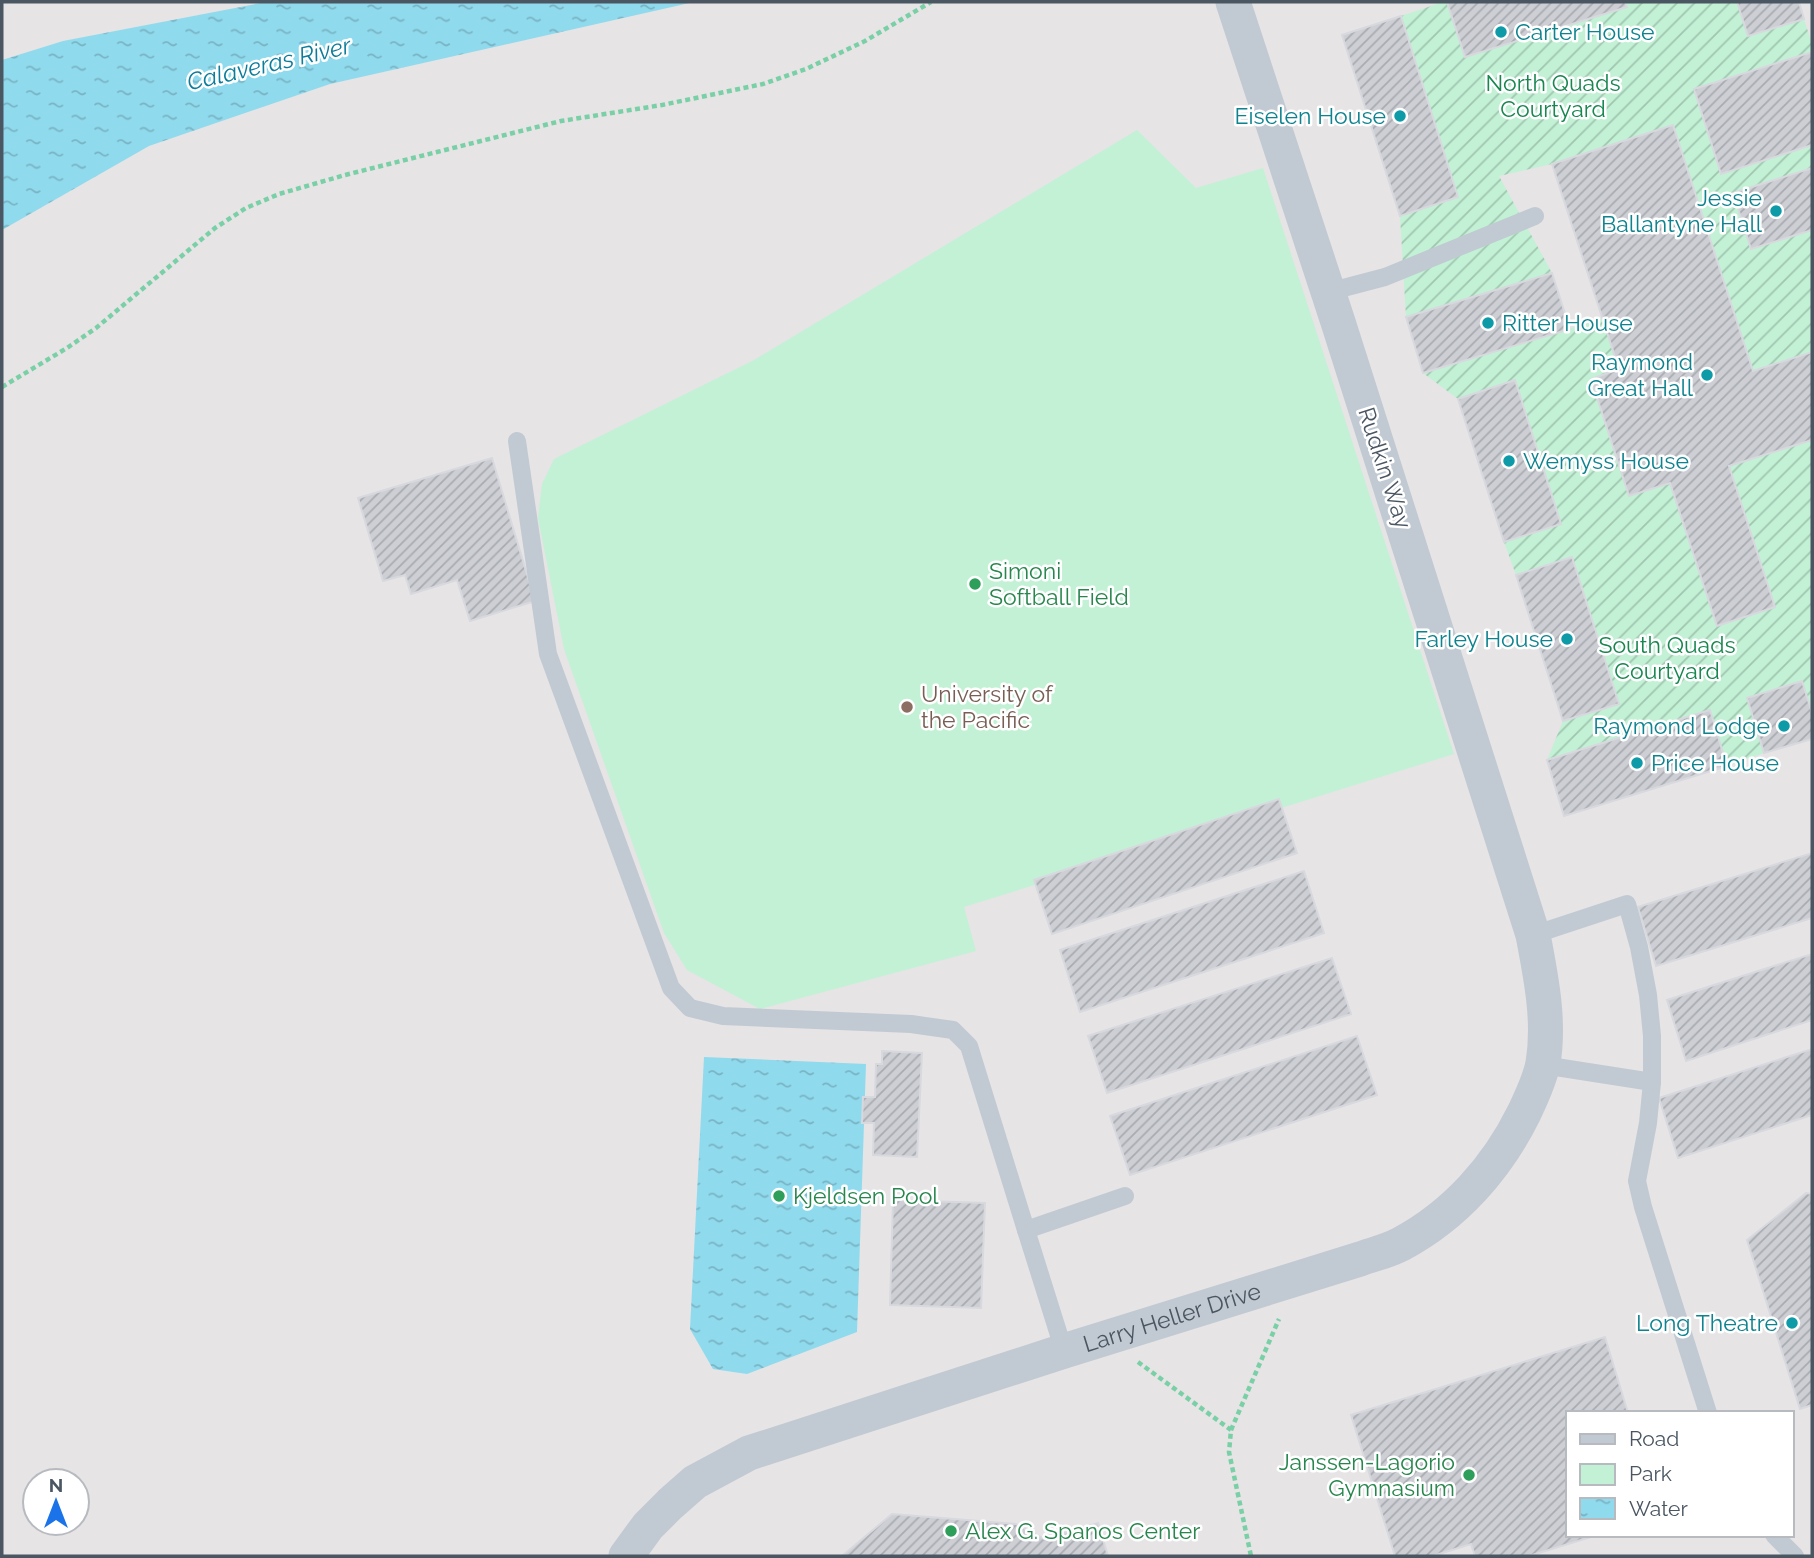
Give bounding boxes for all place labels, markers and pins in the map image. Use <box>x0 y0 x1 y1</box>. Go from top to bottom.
place label: Carter House <box>1515 18 1655 45</box>
marker: Carter House <box>1493 24 1509 40</box>
place label: Eiselen House <box>1235 102 1386 129</box>
marker: Eiselen House <box>1392 108 1408 124</box>
place label: Jessie Ballantyne Hall <box>1601 184 1763 237</box>
marker: Jessie Ballantyne Hall <box>1768 203 1784 219</box>
place label: Ritter House <box>1502 309 1633 336</box>
marker: Ritter House <box>1480 315 1496 331</box>
place label: Raymond Great Hall <box>1587 348 1694 401</box>
marker: Raymond Great Hall <box>1699 367 1715 383</box>
place label: Wemyss House <box>1523 447 1689 474</box>
marker: Wemyss House <box>1501 453 1517 469</box>
place label: Simoni Softball Field <box>989 557 1129 610</box>
marker: Simoni Softball Field <box>967 576 983 592</box>
place label: Farley House <box>1414 625 1553 652</box>
marker: Farley House <box>1559 631 1575 647</box>
place label: University of the Pacific <box>921 680 1054 733</box>
marker: University of the Pacific <box>899 699 915 715</box>
place label: Raymond Lodge <box>1593 712 1770 739</box>
marker: Raymond Lodge <box>1776 718 1792 734</box>
place label: Price House <box>1651 749 1779 776</box>
marker: Price House <box>1629 755 1645 771</box>
place label: Kjeldsen Pool <box>793 1182 939 1209</box>
marker: Kjeldsen Pool <box>771 1188 787 1204</box>
place label: Long Theatre <box>1636 1309 1778 1336</box>
marker: Long Theatre <box>1784 1315 1800 1331</box>
place label: Janssen-Lagorio Gymnasium <box>1279 1448 1455 1501</box>
marker: Janssen-Lagorio Gymnasium <box>1461 1467 1477 1483</box>
place label: Alex G. Spanos Center <box>965 1517 1200 1544</box>
marker: Alex G. Spanos Center <box>943 1523 959 1539</box>

